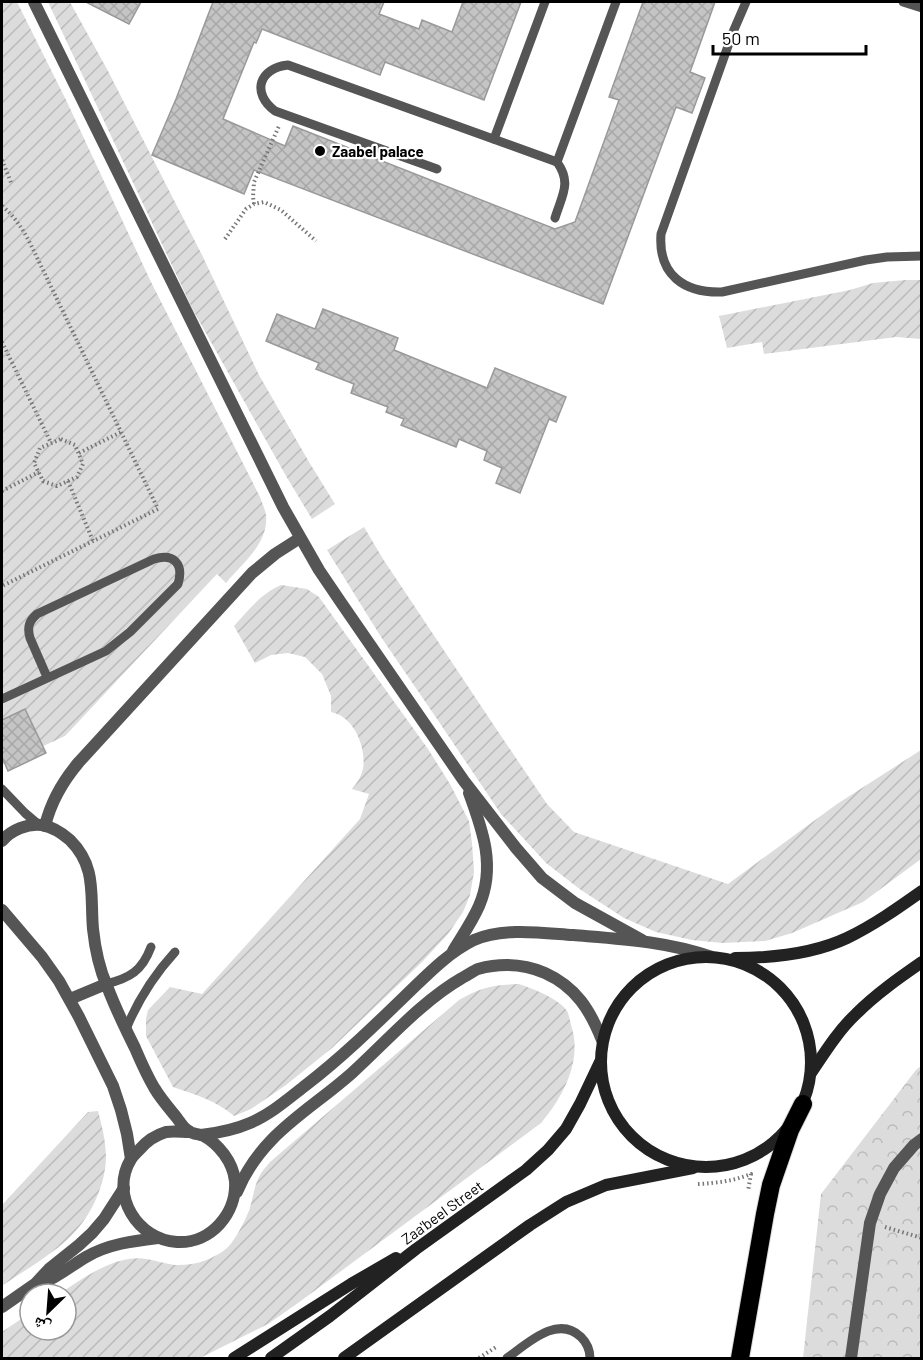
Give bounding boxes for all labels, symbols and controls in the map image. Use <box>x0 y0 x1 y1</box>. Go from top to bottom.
scale bar <box>713 18 866 56</box>
text: 50 m <box>722 27 760 49</box>
place label: Zaabel palace <box>332 142 424 160</box>
marker: Zaabel palace <box>313 144 327 158</box>
street label: Zaa'beel Street <box>398 1176 486 1248</box>
north arrow <box>18 1282 78 1342</box>
text: ش <box>30 1313 54 1338</box>

